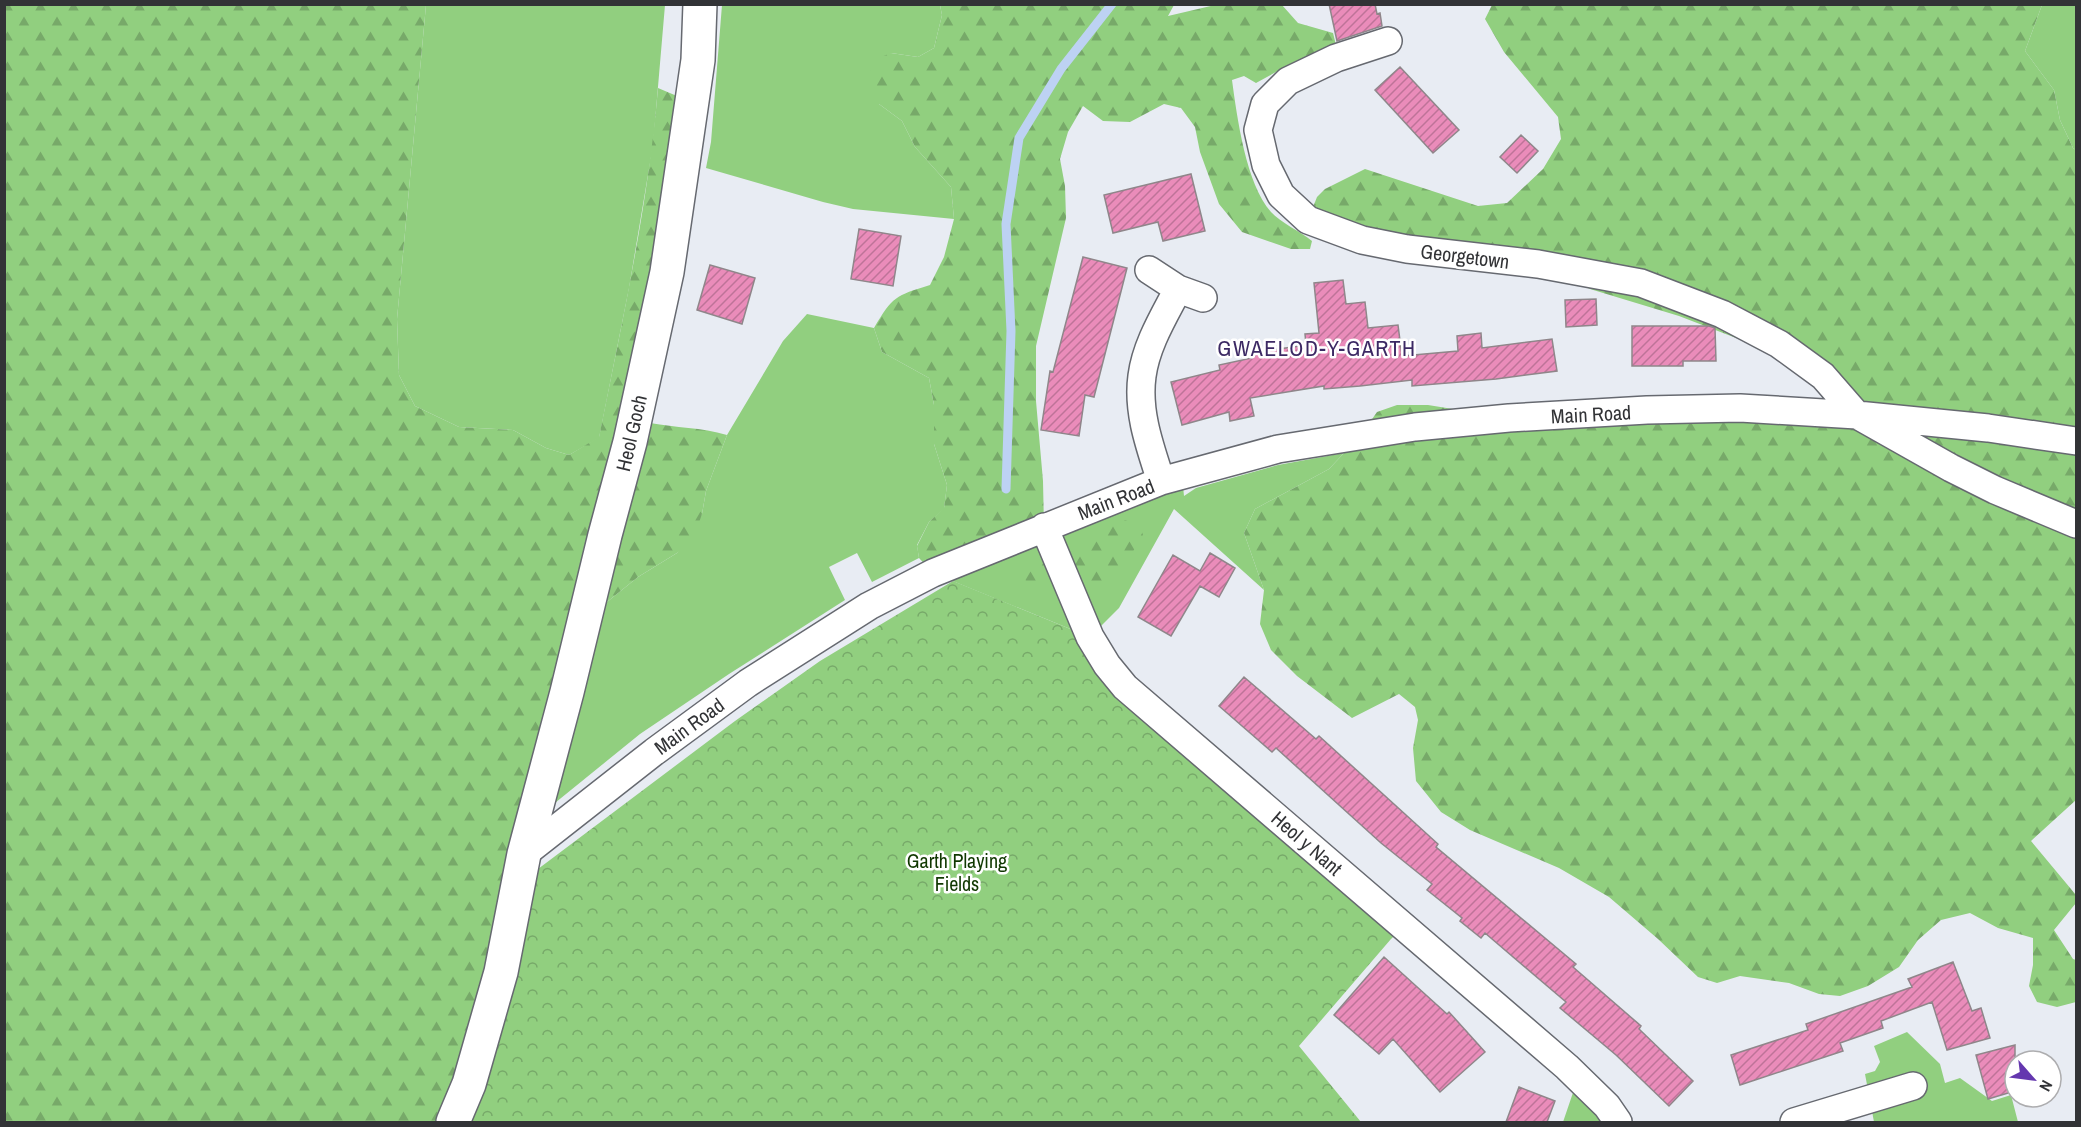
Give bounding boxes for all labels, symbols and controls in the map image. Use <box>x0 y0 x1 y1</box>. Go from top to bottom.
street label: Georgetown <box>1419 237 1511 275</box>
district label: GWAELOD-Y-GARTH <box>1217 333 1417 363</box>
street label: Heol Goch <box>609 392 653 474</box>
street label: Main Road <box>1550 398 1632 430</box>
street label: Main Road <box>1074 472 1158 526</box>
street label: Main Road <box>649 691 729 761</box>
street label: Heol y Nant <box>1266 805 1349 882</box>
park label: Garth Playing Fields <box>907 847 1007 897</box>
north arrow <box>2003 1049 2063 1109</box>
text: N <box>2034 1077 2058 1095</box>

